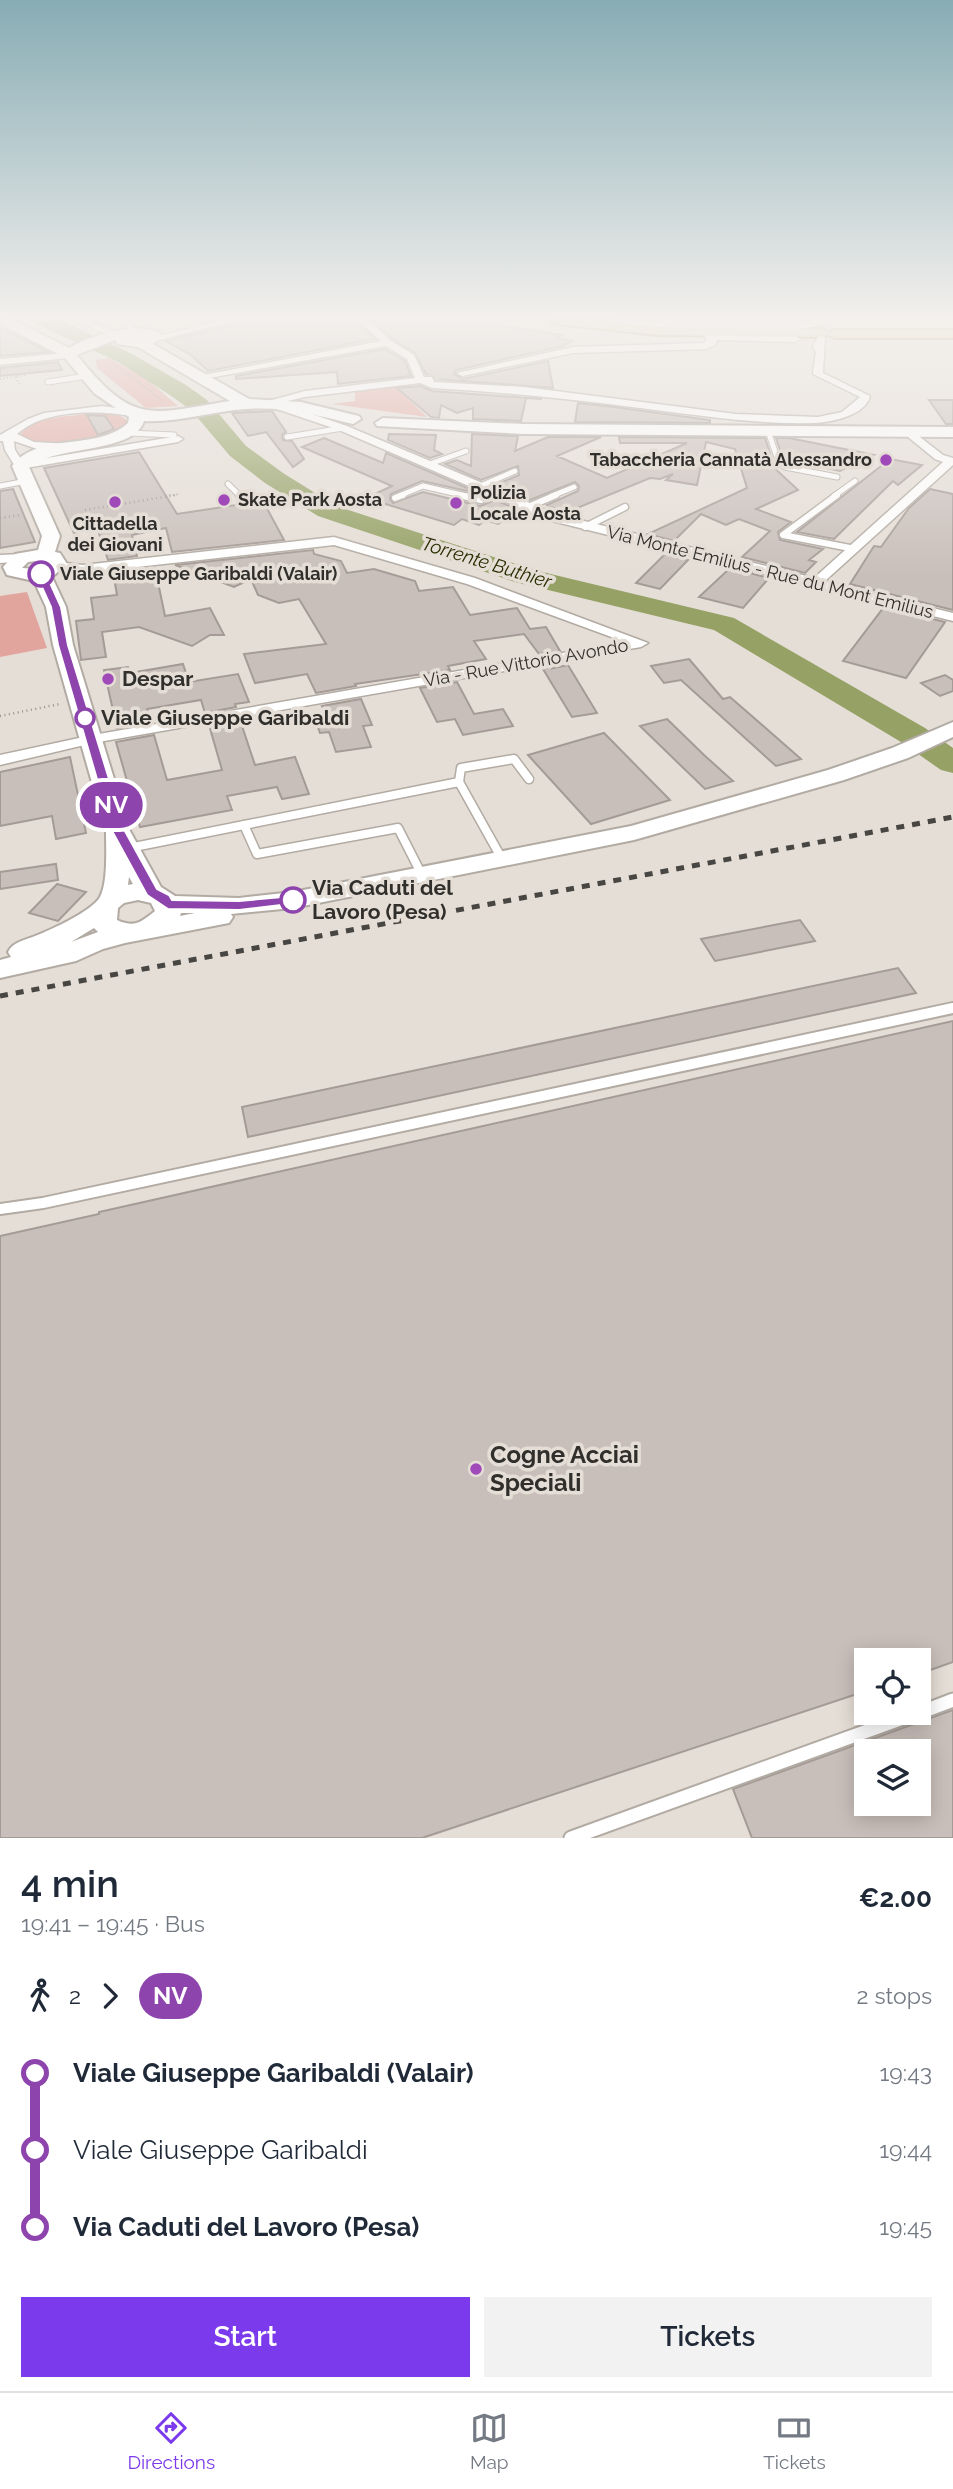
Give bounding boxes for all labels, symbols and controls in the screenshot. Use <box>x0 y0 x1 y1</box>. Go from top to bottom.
place label: Tabaccheria Cannatà Alessandro <box>590 449 872 470</box>
marker: Tabaccheria Cannatà Alessandro <box>878 452 894 468</box>
place label: Polizia Locale Aosta <box>470 482 581 524</box>
place label: Skate Park Aosta <box>238 489 382 510</box>
marker: Skate Park Aosta <box>216 492 232 508</box>
marker: Cittadella dei Giovani <box>107 494 123 510</box>
marker: Polizia Locale Aosta <box>448 495 464 511</box>
place label: Cittadella dei Giovani <box>68 513 162 555</box>
street label: Via Monte Emilius - Rue du Mont Emilius <box>605 521 936 622</box>
water label: Torrente Buthier <box>419 532 556 593</box>
marker: Viale Giuseppe Garibaldi (Valair) <box>28 561 54 587</box>
place label: Viale Giuseppe Garibaldi (Valair) <box>60 563 337 584</box>
street label: Via - Rue Vittorio Avondo <box>422 634 630 691</box>
place label: Despar <box>122 666 193 691</box>
marker: Despar <box>100 671 116 687</box>
place label: Viale Giuseppe Garibaldi <box>101 705 349 730</box>
marker: Viale Giuseppe Garibaldi <box>75 708 95 728</box>
line badge: NV <box>80 782 142 828</box>
text: NV <box>94 790 128 819</box>
place label: Via Caduti del Lavoro (Pesa) <box>312 875 453 924</box>
marker: Via Caduti del Lavoro (Pesa) <box>280 887 306 913</box>
place label: Cogne Acciai Speciali <box>490 1440 639 1497</box>
marker: Cogne Acciai Speciali <box>468 1461 484 1477</box>
map controls <box>854 1648 931 1816</box>
button: locate <box>854 1648 931 1725</box>
button: layers <box>854 1739 931 1816</box>
text: 4 min <box>21 1861 119 1906</box>
text: €2.00 <box>859 1883 932 1913</box>
text: 19:41 – 19:45 · Bus <box>21 1910 205 1937</box>
icon: walk <box>21 1977 59 2015</box>
icon: forward <box>91 1977 129 2015</box>
text: NV <box>153 1981 188 2010</box>
text: 2 <box>69 1982 81 2009</box>
text: 2 stops <box>857 1982 932 2009</box>
text: Viale Giuseppe Garibaldi (Valair) <box>73 2058 474 2088</box>
text: 19:43 <box>880 2059 932 2086</box>
text: Viale Giuseppe Garibaldi <box>73 2135 368 2165</box>
text: 19:44 <box>879 2136 932 2163</box>
text: Via Caduti del Lavoro (Pesa) <box>73 2212 419 2242</box>
text: 19:45 <box>879 2213 932 2240</box>
button: Start <box>21 2297 470 2377</box>
button: Tickets <box>484 2297 932 2377</box>
tab: Directions <box>127 2409 215 2473</box>
tab: Map <box>470 2409 509 2473</box>
tab: Tickets <box>763 2409 826 2473</box>

